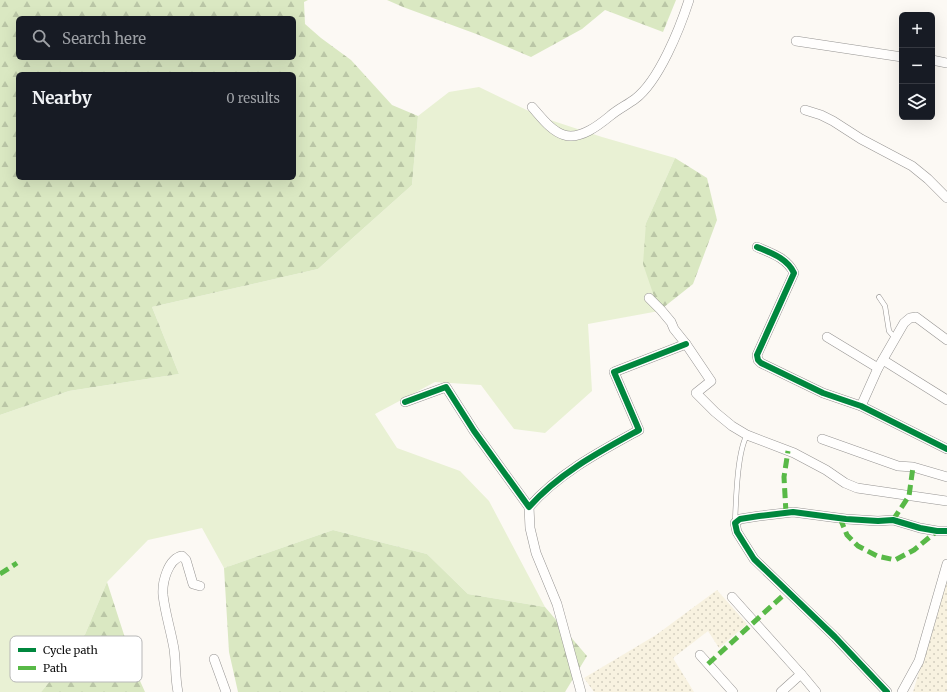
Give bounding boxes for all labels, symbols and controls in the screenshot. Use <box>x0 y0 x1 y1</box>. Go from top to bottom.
map controls <box>899 12 935 120</box>
button: + <box>899 12 935 48</box>
search box <box>16 16 296 60</box>
icon: search <box>30 27 52 49</box>
text: Search here <box>62 29 146 48</box>
button: − <box>899 48 935 84</box>
button: layers <box>899 84 935 120</box>
text: Nearby <box>32 87 92 109</box>
text: 0 results <box>226 90 280 107</box>
legend <box>10 636 142 682</box>
text: Cycle path <box>43 643 98 657</box>
text: Path <box>43 661 68 675</box>

